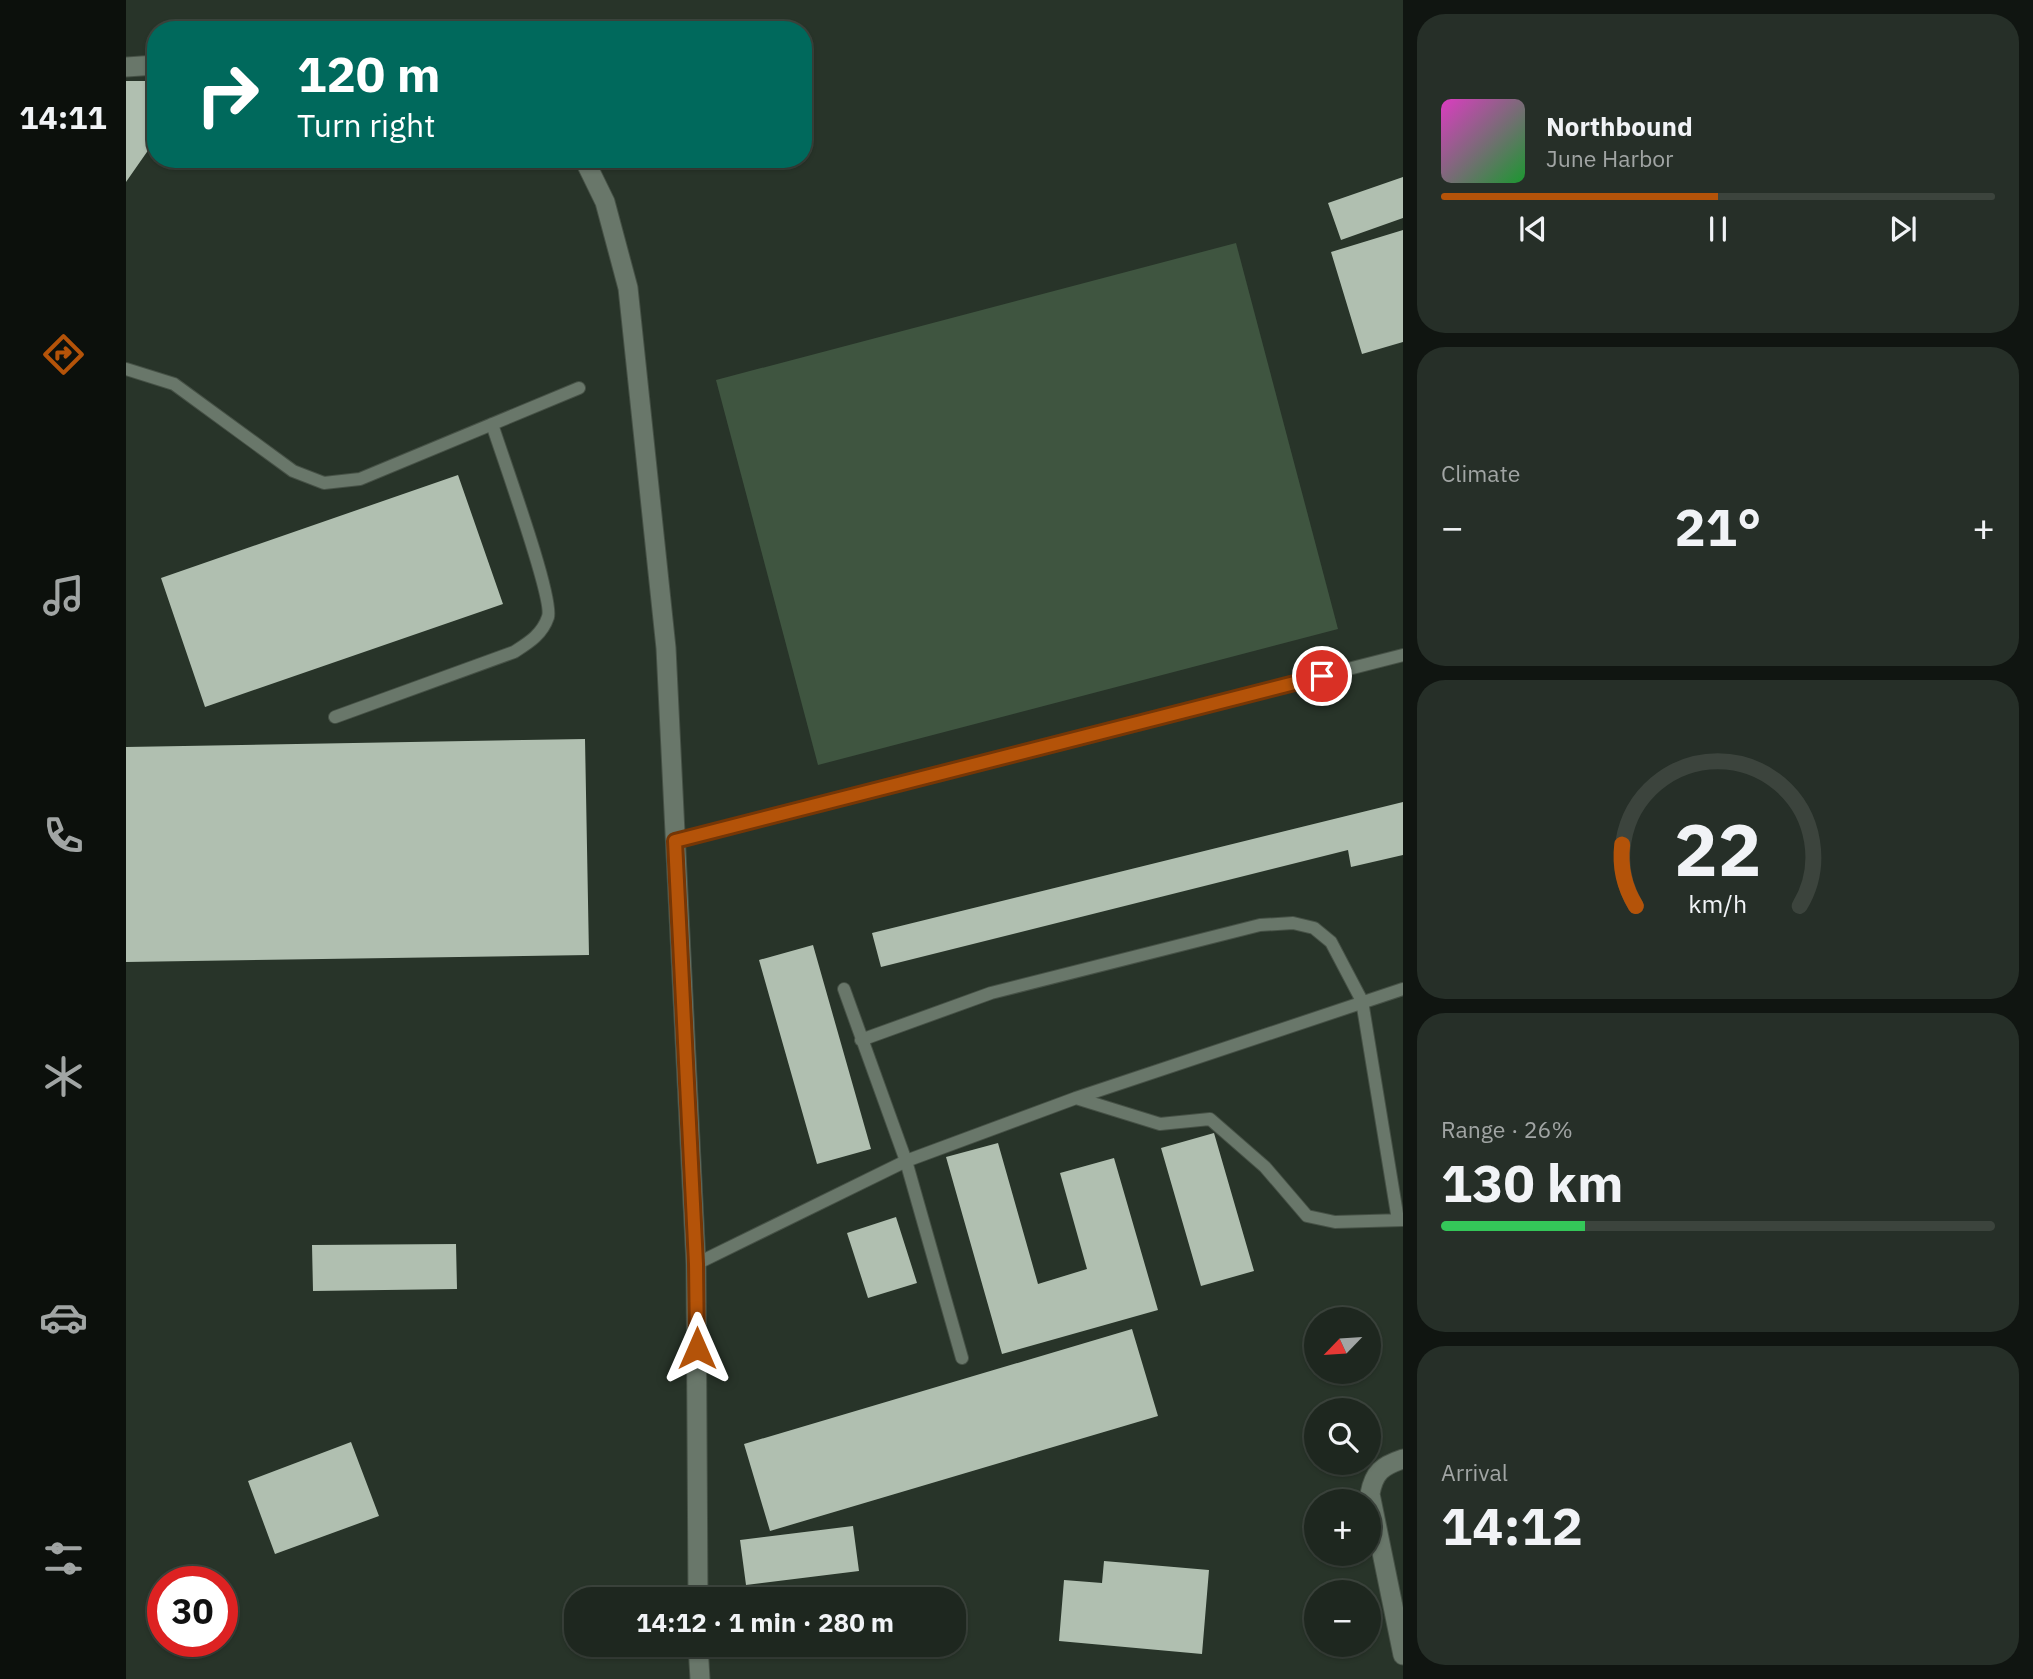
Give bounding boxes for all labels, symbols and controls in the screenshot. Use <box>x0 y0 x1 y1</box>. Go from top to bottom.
text: 120 m <box>297 42 441 105</box>
icon: right <box>182 49 273 140</box>
text: 14:11 <box>19 96 107 138</box>
text: Turn right <box>297 104 435 146</box>
text: Northbound <box>1546 109 1693 143</box>
text: June Harbor <box>1546 143 1674 173</box>
icon: previous <box>1514 210 1552 248</box>
icon: pause <box>1699 210 1737 248</box>
icon: next <box>1884 210 1922 248</box>
icon: directions <box>39 330 88 379</box>
text: Climate <box>1441 458 1520 488</box>
text: 21° <box>1675 493 1761 560</box>
text: − <box>1441 502 1464 551</box>
text: + <box>1972 502 1995 551</box>
icon: music <box>39 571 88 620</box>
pin <box>1292 646 1352 706</box>
icon: arrive <box>1303 657 1341 695</box>
text: 22 <box>1674 801 1762 896</box>
icon: phone <box>39 811 88 860</box>
text: km/h <box>1689 886 1747 919</box>
icon: climate <box>39 1052 88 1101</box>
text: Range · 26% <box>1441 1114 1573 1144</box>
text: 130 km <box>1441 1149 1623 1216</box>
icon: car <box>39 1293 88 1342</box>
north arrow <box>1304 1307 1381 1384</box>
map controls <box>1304 1307 1381 1657</box>
position arrow <box>660 1311 734 1385</box>
button: search <box>1304 1398 1381 1475</box>
text: Arrival <box>1441 1457 1508 1487</box>
button: + <box>1304 1489 1381 1566</box>
text: 14:12 <box>1441 1492 1583 1559</box>
icon: filters <box>39 1534 88 1583</box>
speed limit sign: 30 <box>147 1566 238 1657</box>
button: − <box>1304 1580 1381 1657</box>
text: 14:12 · 1 min · 280 m <box>636 1605 894 1639</box>

